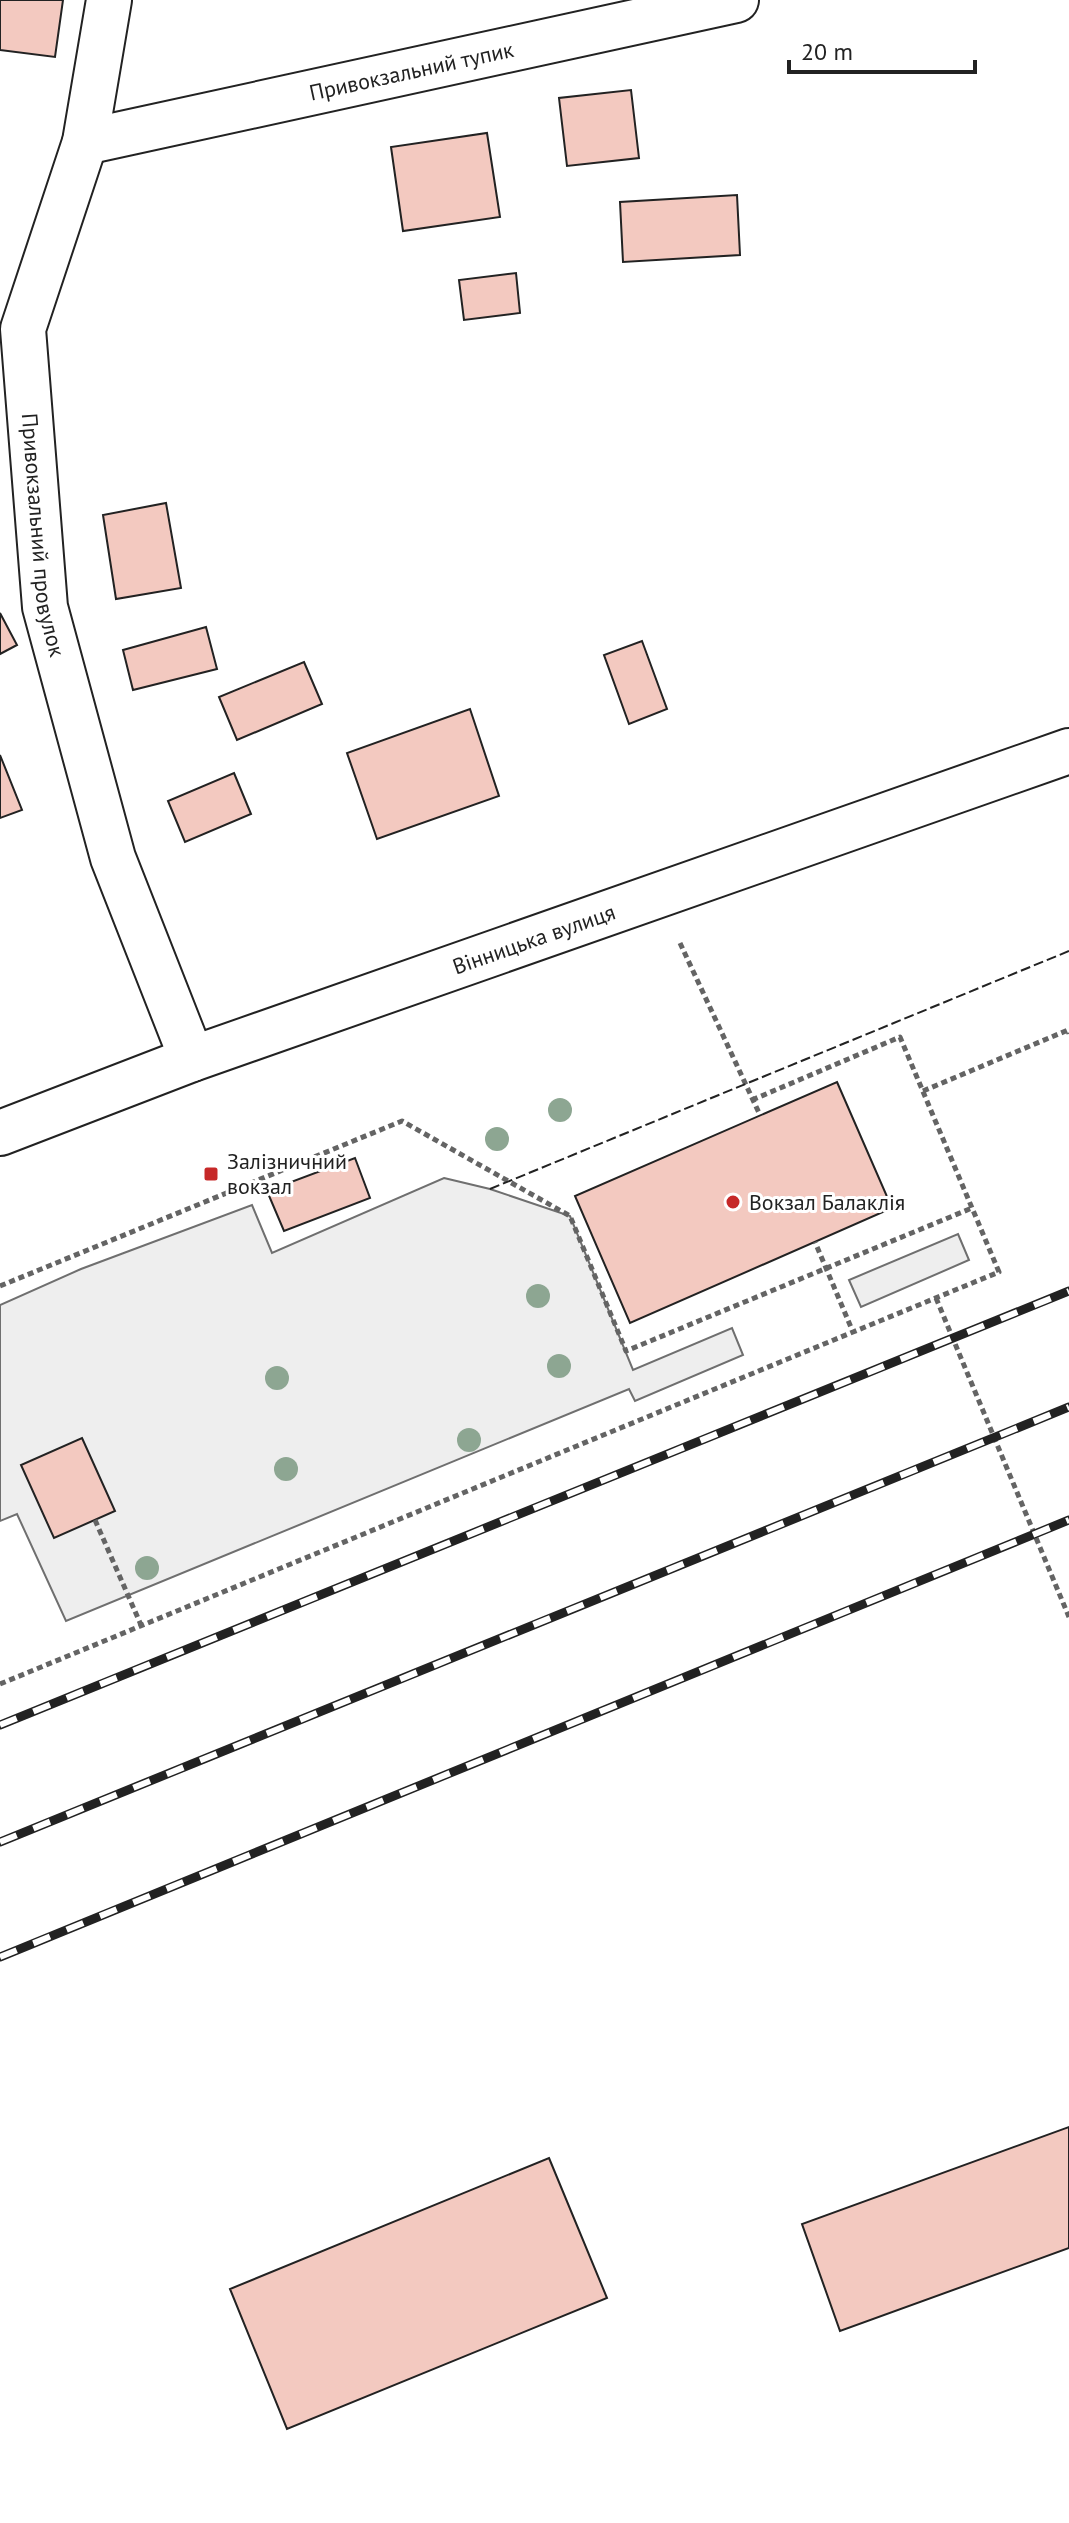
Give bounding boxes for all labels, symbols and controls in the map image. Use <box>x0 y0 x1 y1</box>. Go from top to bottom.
scale bar <box>789 24 975 74</box>
street label: Привокзальний тупик <box>307 35 517 107</box>
text: 20 m <box>801 36 853 67</box>
street label: Привокзальний провулок <box>16 412 72 660</box>
street label: Вінницька вулиця <box>449 897 619 980</box>
place label: Залізничний вокзал <box>227 1147 347 1200</box>
marker: Залізничний вокзал <box>202 1165 220 1183</box>
place label: Вокзал Балаклія <box>749 1188 905 1216</box>
marker: Вокзал Балаклія <box>724 1193 742 1211</box>

